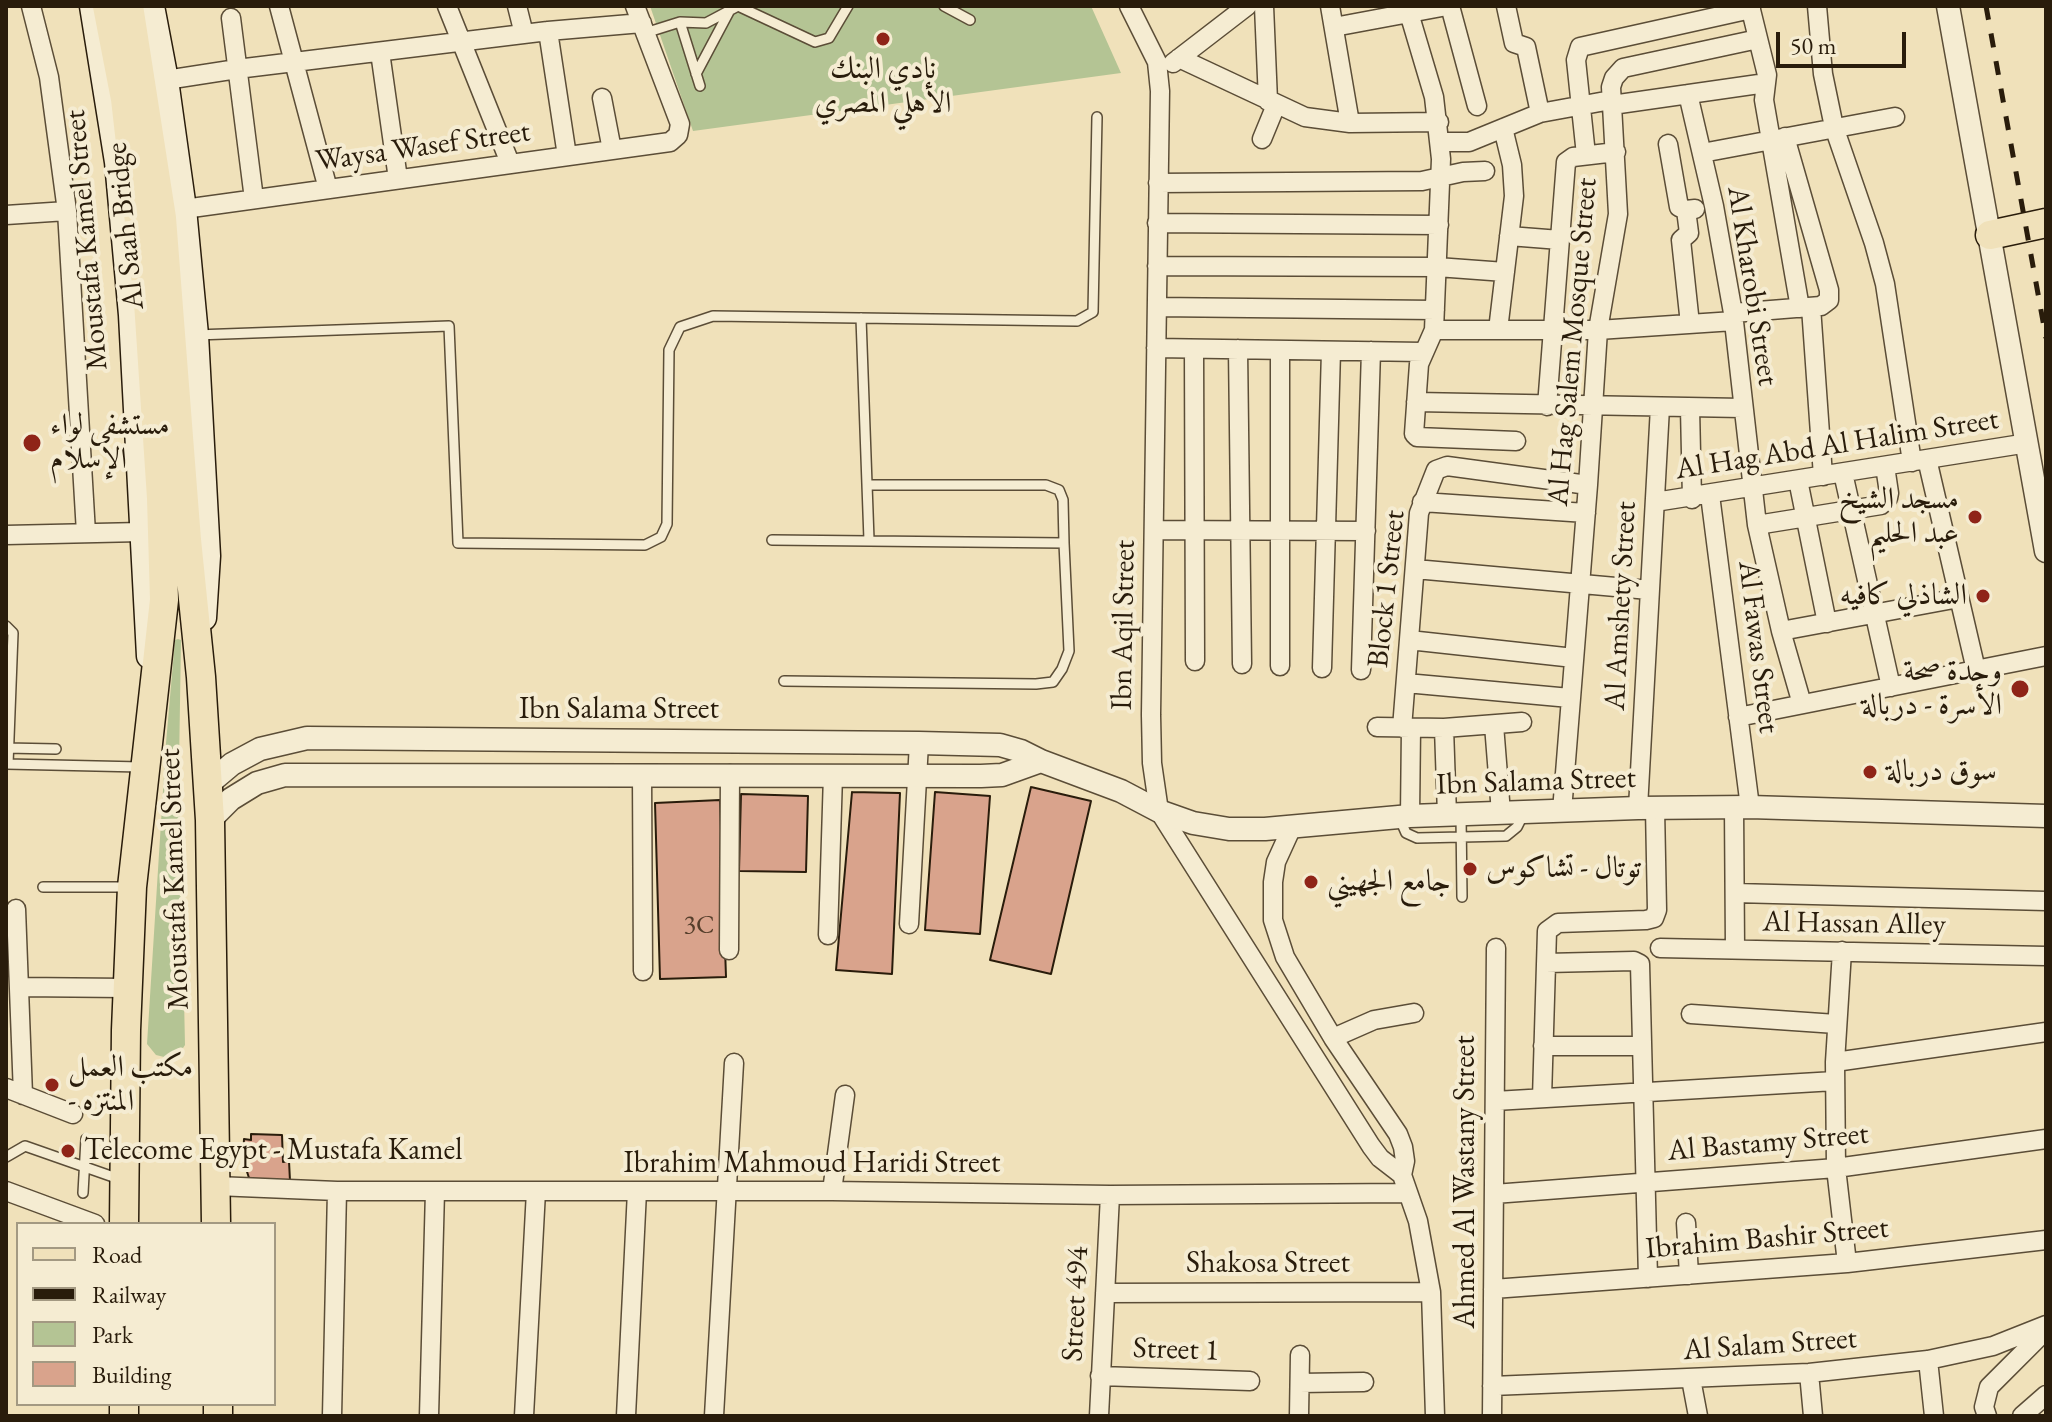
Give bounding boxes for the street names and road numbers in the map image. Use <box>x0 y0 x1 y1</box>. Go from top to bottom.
street label: Moustafa Kamel Street <box>58 108 116 372</box>
street label: Waysa Wasef Street <box>313 114 533 180</box>
street label: Al Saah Bridge <box>99 140 153 312</box>
street label: Al Hag Salem Mosque Street <box>1541 176 1605 508</box>
street label: Al Kharobi Street <box>1718 184 1786 388</box>
street label: Al Hag Abd Al Halim Street <box>1673 402 2001 488</box>
street label: Al Amshety Street <box>1598 501 1644 711</box>
street label: Block 1 Street <box>1361 508 1413 670</box>
street label: Ibn Aqil Street <box>1105 540 1143 710</box>
street label: Al Fawas Street <box>1730 559 1786 735</box>
street label: Ibn Salama Street <box>519 692 719 728</box>
street label: Moustafa Kamel Street <box>152 748 198 1010</box>
street label: Ibn Salama Street <box>1436 761 1636 803</box>
street label: Al Hassan Alley <box>1762 904 1946 944</box>
street label: Ahmed Al Wastany Street <box>1448 1035 1484 1329</box>
street label: Al Bastamy Street <box>1666 1116 1870 1170</box>
street label: Ibrahim Mahmoud Haridi Street <box>624 1146 1000 1182</box>
street label: Ibrahim Bashir Street <box>1644 1210 1890 1268</box>
street label: Street 494 <box>1055 1246 1097 1362</box>
street label: Shakosa Street <box>1186 1246 1350 1282</box>
street label: Al Salam Street <box>1682 1321 1858 1369</box>
street label: Street 1 <box>1132 1331 1220 1369</box>

